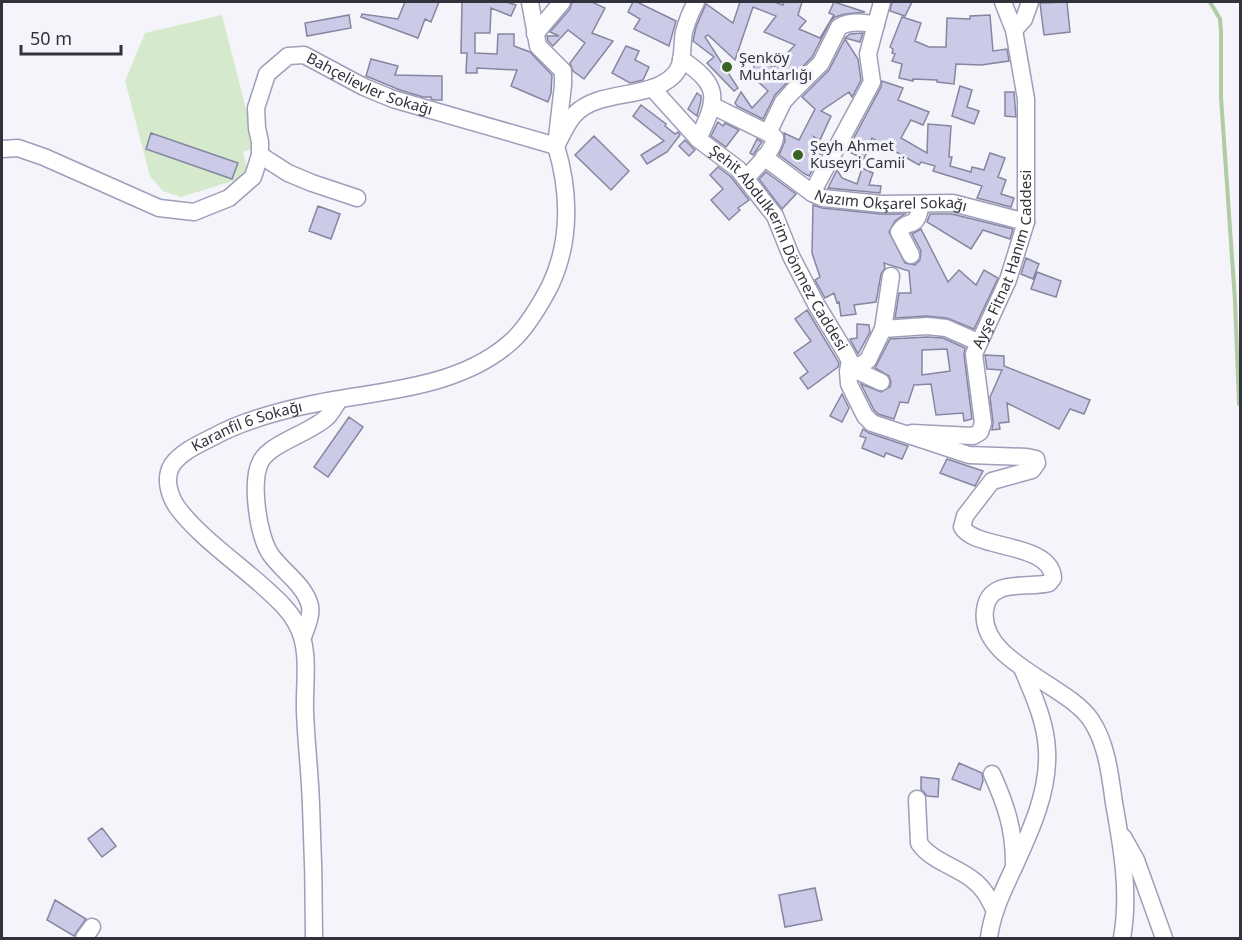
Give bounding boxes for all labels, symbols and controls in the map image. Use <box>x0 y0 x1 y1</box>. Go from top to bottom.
scale bar <box>21 18 122 56</box>
text: 50 m <box>30 26 72 50</box>
street label: Bahçelievler Sokağı <box>303 47 435 119</box>
place label: Şenköy Muhtarlığı <box>739 47 812 84</box>
marker: Şenköy Muhtarlığı <box>720 60 734 74</box>
place label: Şeyh Ahmet Kuseyri Camii <box>810 135 905 172</box>
street label: Şehit Abdulkerim Dönmez Caddesi <box>706 140 853 354</box>
marker: Şeyh Ahmet Kuseyri Camii <box>791 148 805 162</box>
street label: Ayşe Fitnat Hanım Caddesi <box>967 170 1035 351</box>
street label: Nazım Okşarel Sokağı <box>811 184 969 215</box>
street label: Karanfil 6 Sokağı <box>187 396 304 455</box>

